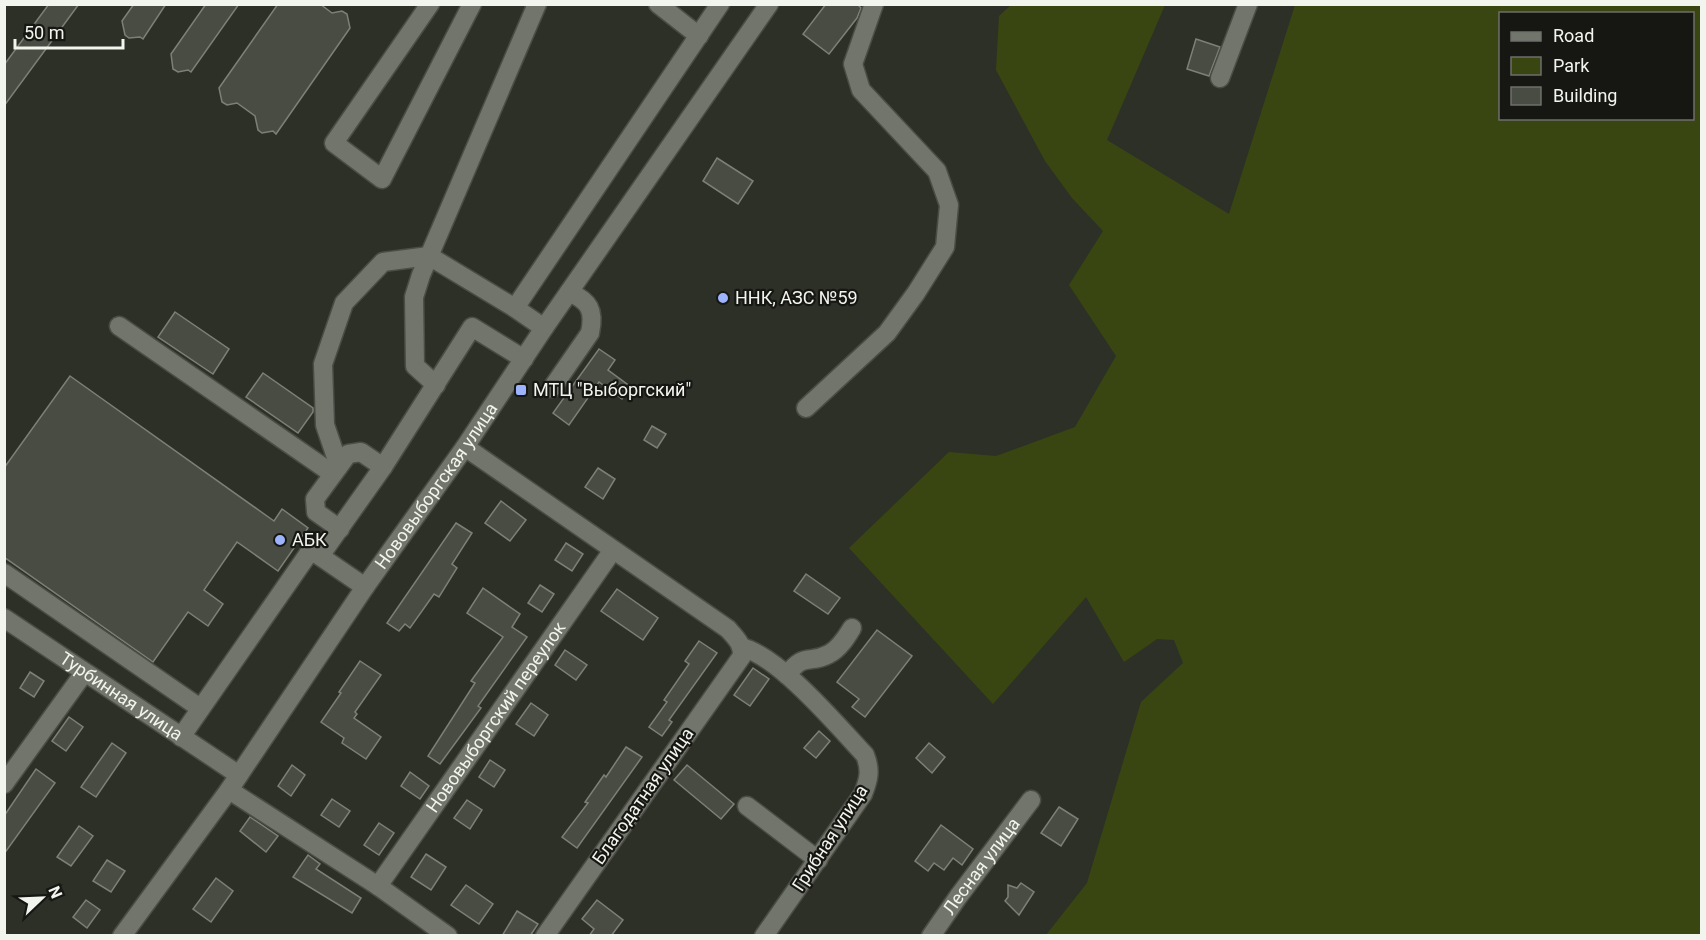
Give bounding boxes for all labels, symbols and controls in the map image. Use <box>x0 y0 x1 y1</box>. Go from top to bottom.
scale bar <box>15 12 123 50</box>
legend <box>1499 12 1694 120</box>
text: 50 m <box>24 22 64 43</box>
text: Road <box>1553 25 1594 46</box>
text: Park <box>1553 55 1590 76</box>
text: Building <box>1553 85 1617 106</box>
place label: ННК, АЗС №59 <box>735 287 858 308</box>
marker: ННК, АЗС №59 <box>716 291 730 305</box>
place label: МТЦ "Выборгский" <box>533 379 691 400</box>
marker: МТЦ "Выборгский" <box>514 383 528 397</box>
street label: Нововыборгская улица <box>370 399 501 573</box>
place label: АБК <box>292 529 327 550</box>
marker: АБК <box>273 533 287 547</box>
street label: Нововыборгский переулок <box>422 617 570 816</box>
street label: Турбинная улица <box>56 647 187 744</box>
street label: Благодатная улица <box>588 723 698 868</box>
street label: Грибная улица <box>787 781 872 895</box>
street label: Лесная улица <box>938 813 1024 919</box>
north arrow <box>12 868 72 928</box>
text: N <box>44 883 66 901</box>

